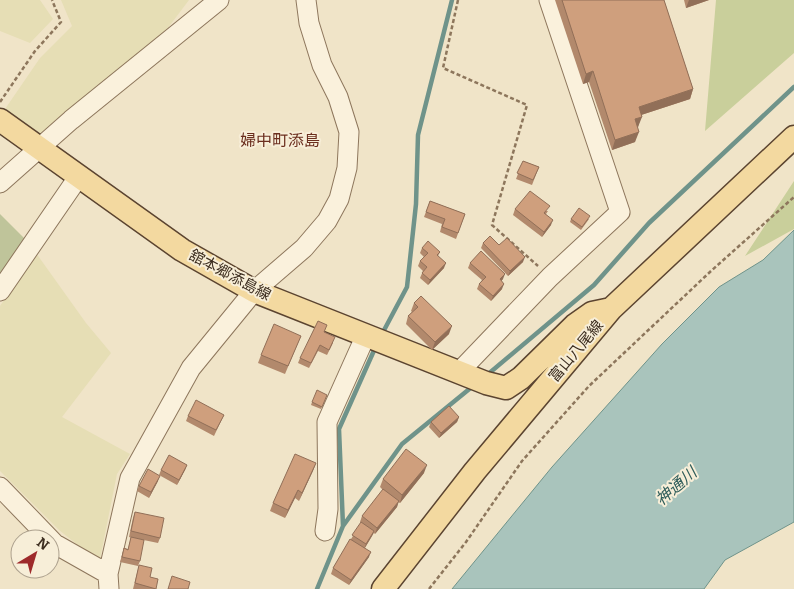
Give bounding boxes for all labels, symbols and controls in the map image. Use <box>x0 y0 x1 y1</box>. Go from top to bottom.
district label: 婦中町添島 <box>240 131 320 150</box>
street label: 舘本郷添島線 <box>186 246 274 304</box>
street label: 富山八尾線 <box>545 316 607 386</box>
water label: 神通川 <box>652 462 702 509</box>
north arrow <box>10 529 60 579</box>
text: N <box>33 534 52 554</box>

